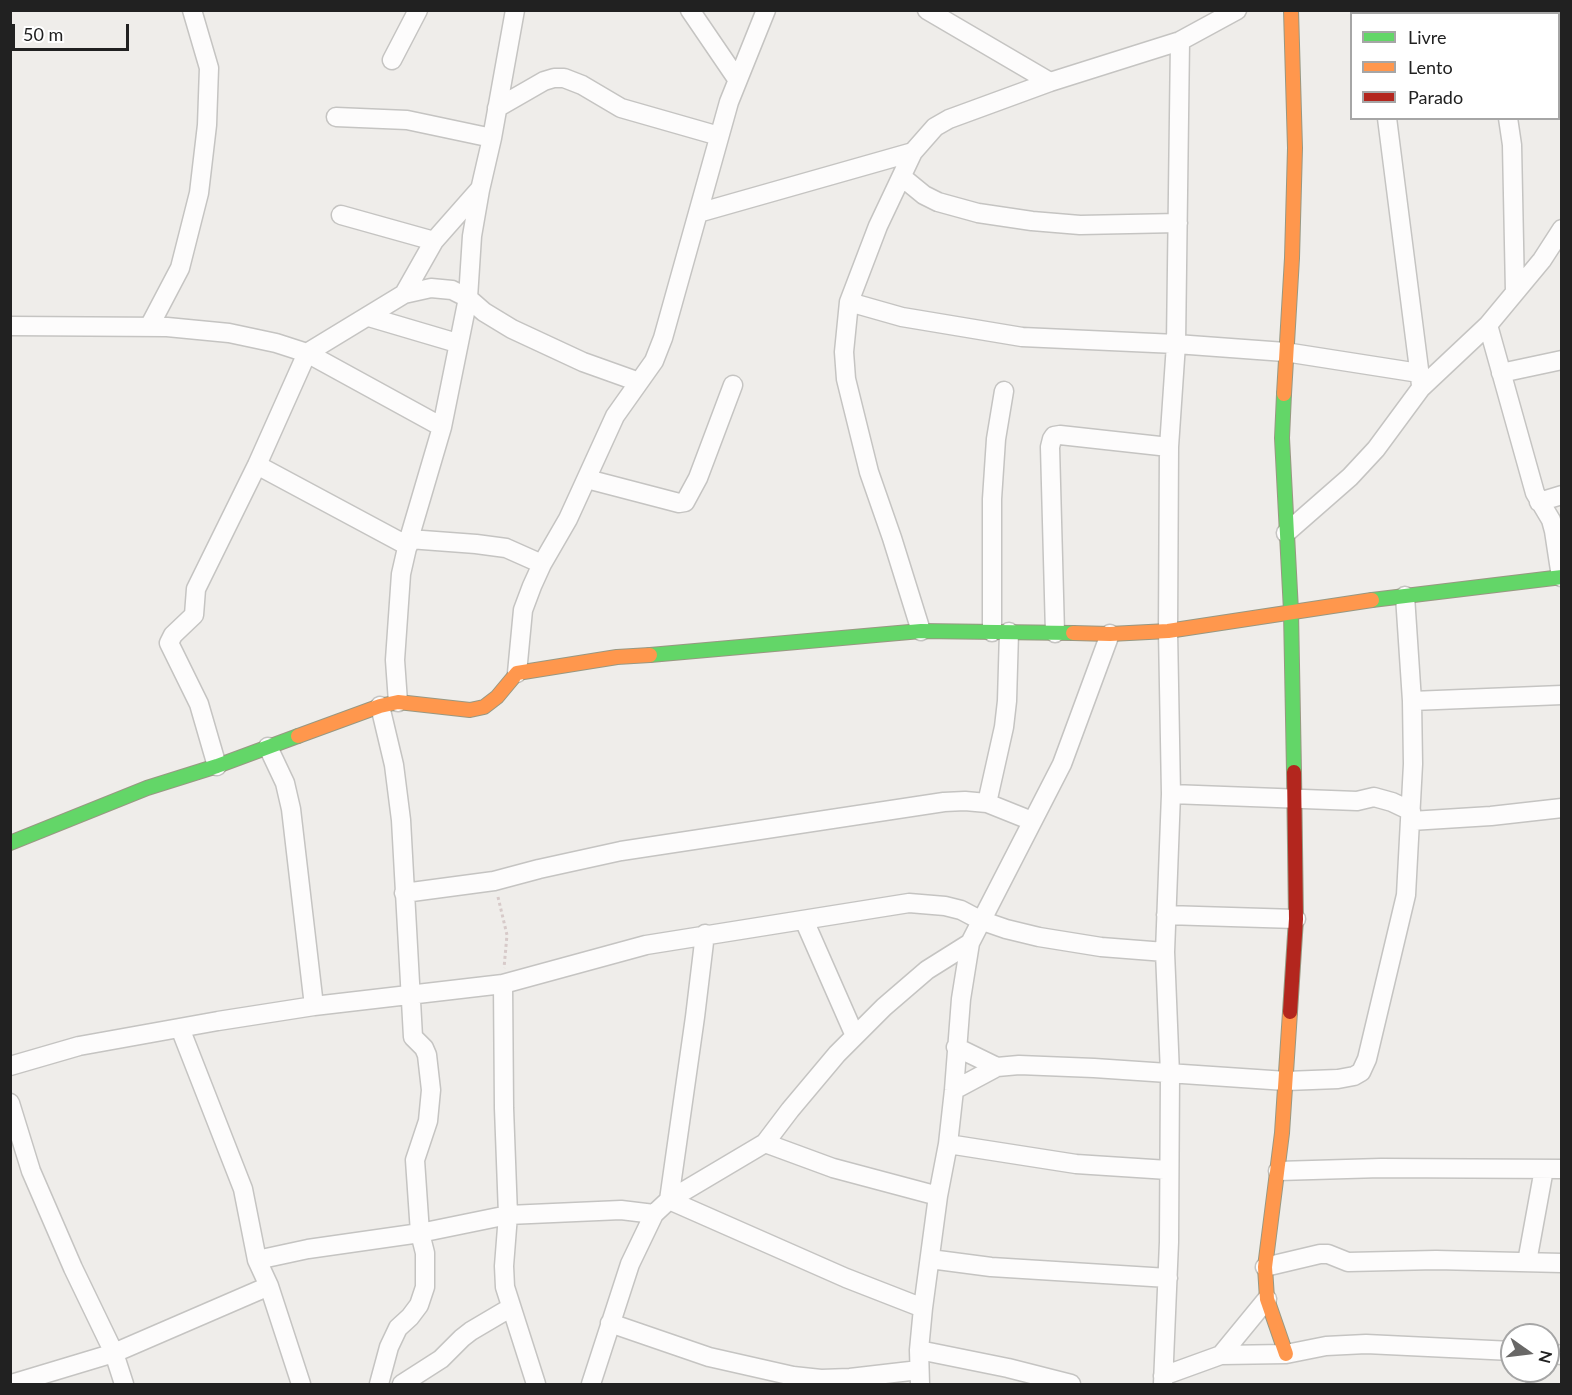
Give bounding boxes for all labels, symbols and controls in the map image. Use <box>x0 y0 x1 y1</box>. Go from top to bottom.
scale bar <box>15 12 132 50</box>
legend <box>1350 12 1560 120</box>
text: 50 m <box>23 23 63 45</box>
text: Livre <box>1408 26 1447 48</box>
text: Lento <box>1408 56 1453 78</box>
text: Parado <box>1408 86 1463 108</box>
north arrow <box>1500 1323 1560 1383</box>
text: N <box>1535 1349 1557 1365</box>

